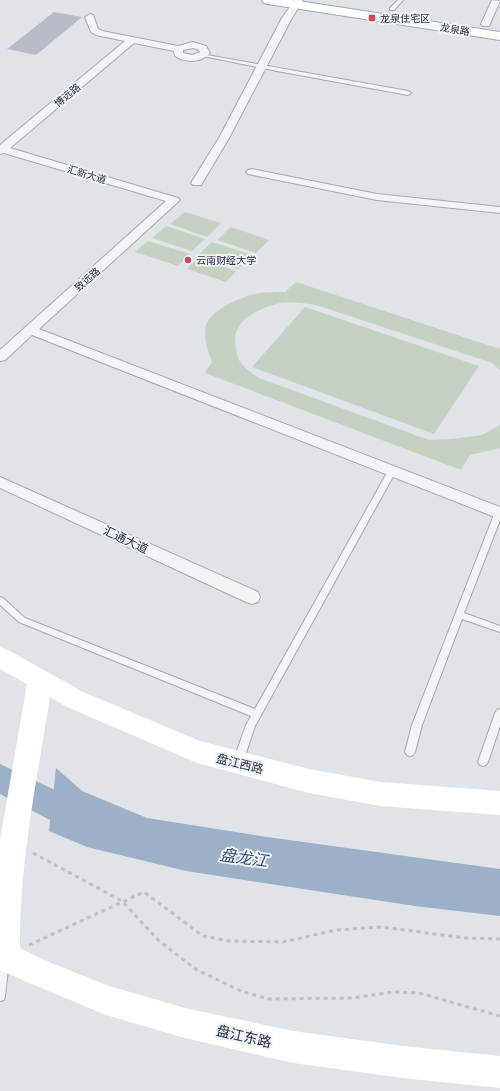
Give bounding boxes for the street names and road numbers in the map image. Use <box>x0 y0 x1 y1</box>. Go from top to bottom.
street label: 龙泉路 <box>439 21 471 37</box>
street label: 博远路 <box>52 81 82 109</box>
street label: 汇新大道 <box>66 162 108 186</box>
street label: 致远路 <box>72 265 102 293</box>
street label: 汇通大道 <box>101 523 151 555</box>
street label: 盘江西路 <box>215 750 265 776</box>
street label: 盘江东路 <box>215 1021 273 1051</box>

